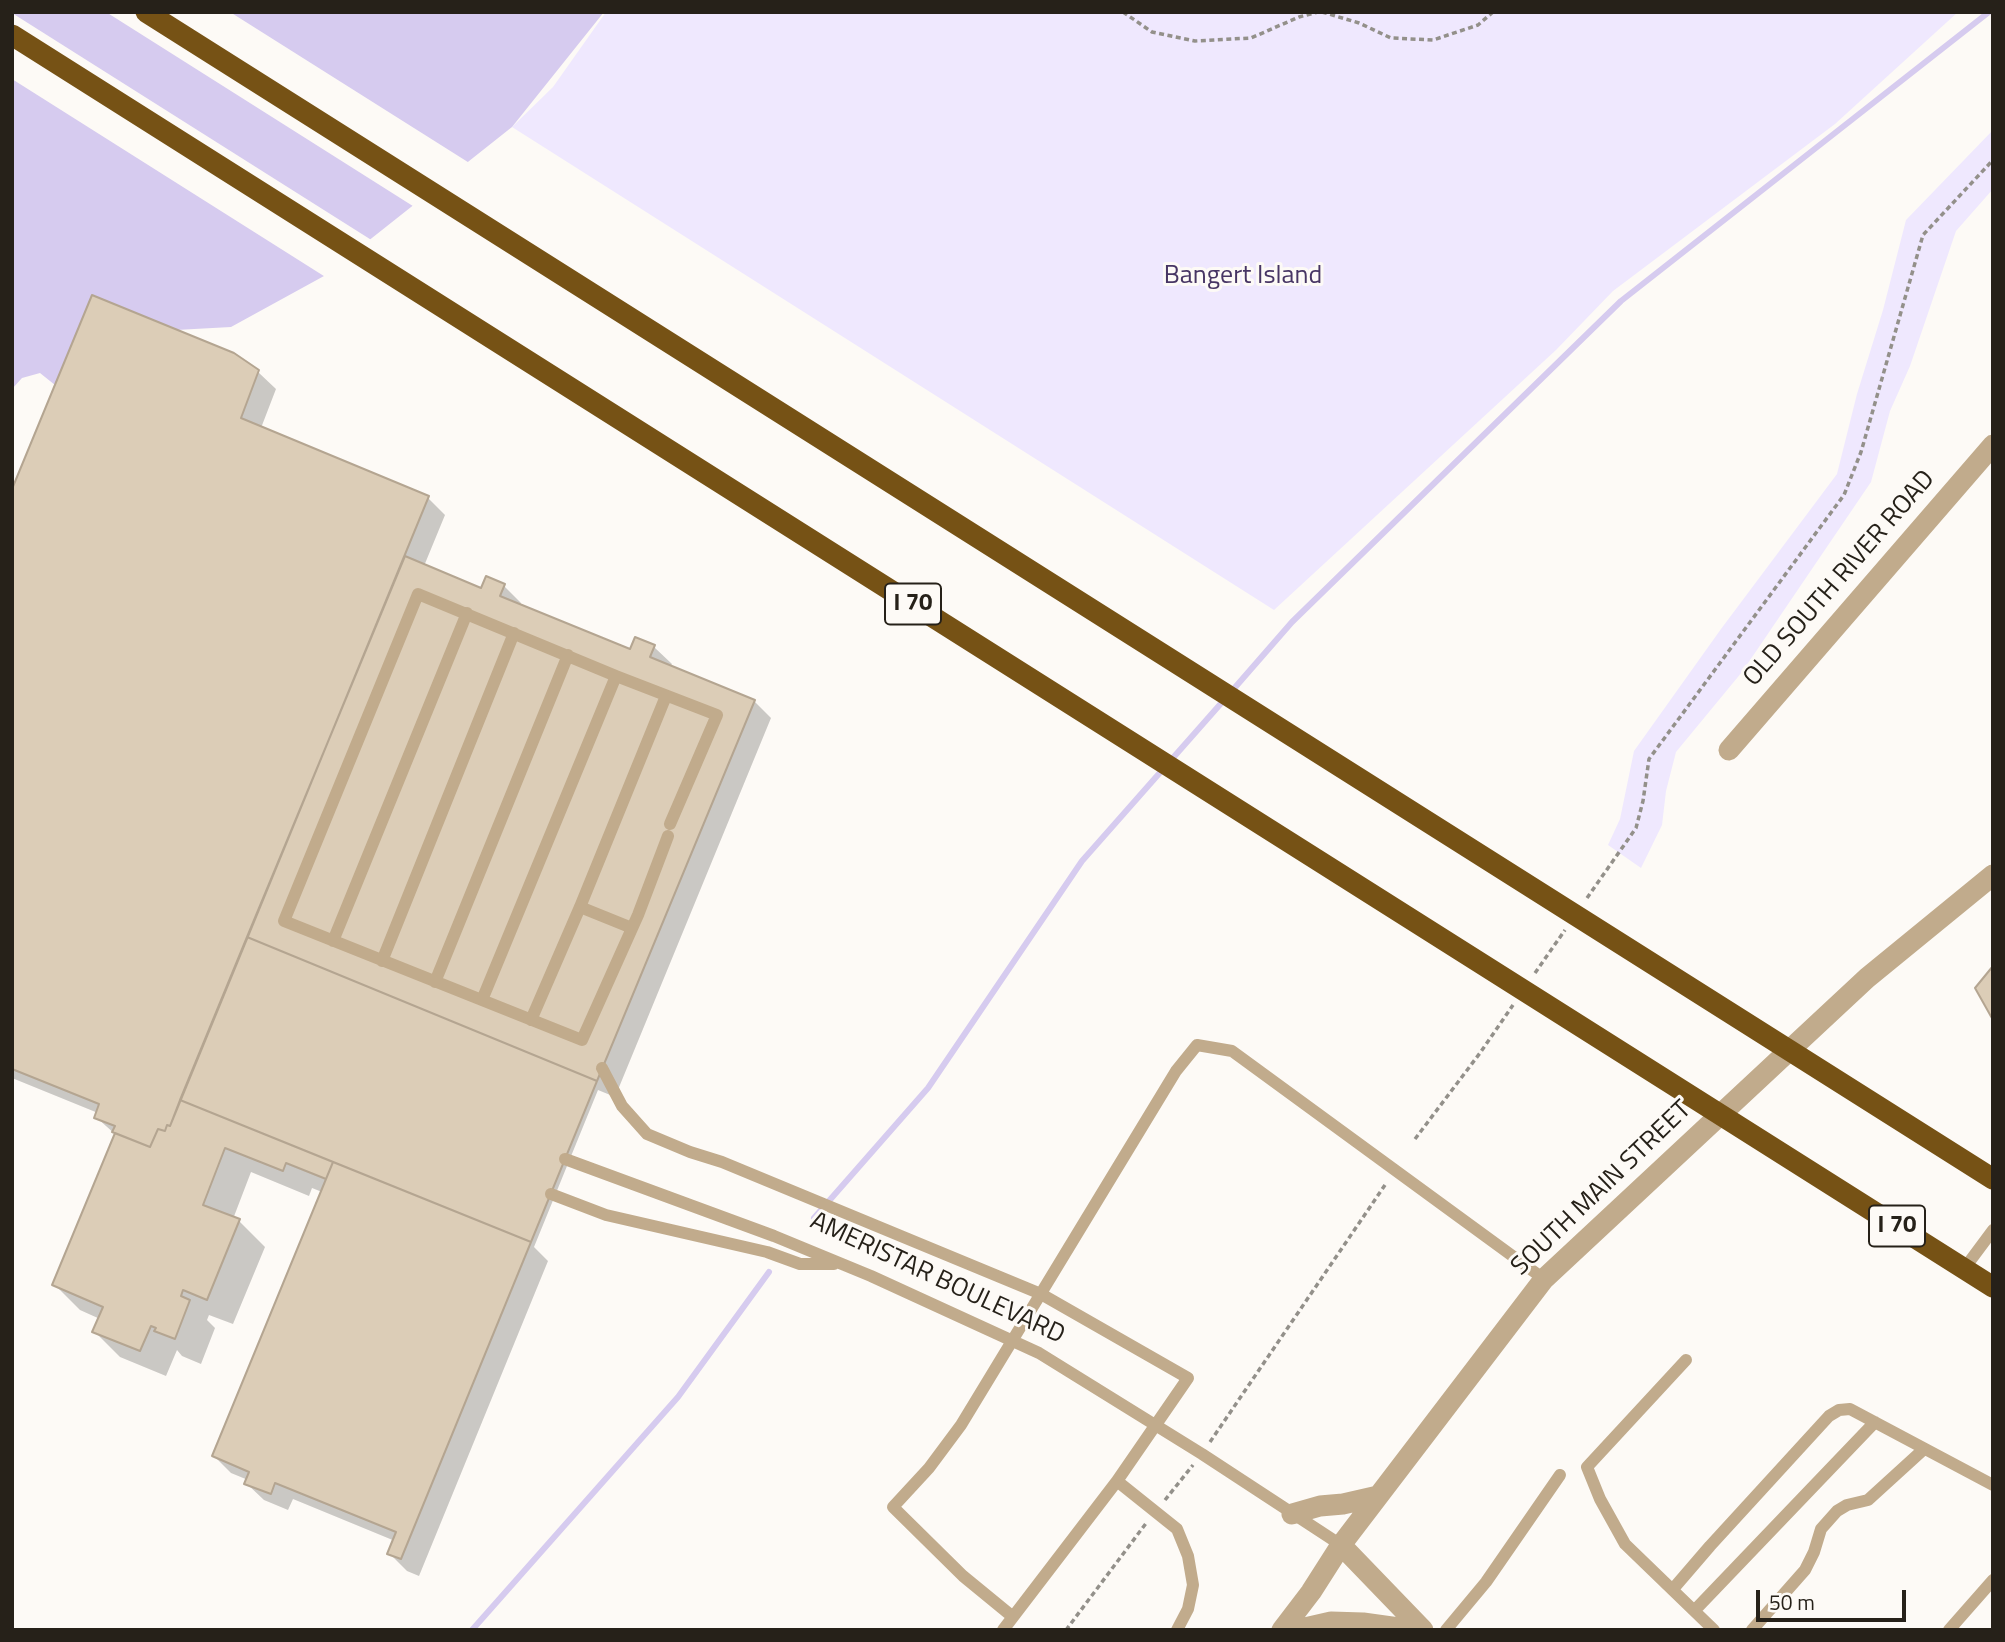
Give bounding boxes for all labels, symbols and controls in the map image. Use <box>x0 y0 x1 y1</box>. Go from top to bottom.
park label: Bangert Island <box>1164 261 1322 293</box>
street label: OLD SOUTH RIVER ROAD <box>1738 465 1942 693</box>
road number: I 70 <box>885 584 941 624</box>
street label: SOUTH MAIN STREET <box>1505 1095 1699 1283</box>
street label: AMERISTAR BOULEVARD <box>805 1206 1069 1352</box>
road number: I 70 <box>1869 1206 1925 1246</box>
scale bar <box>1760 1576 1910 1620</box>
text: 50 m <box>1769 1586 1815 1618</box>

